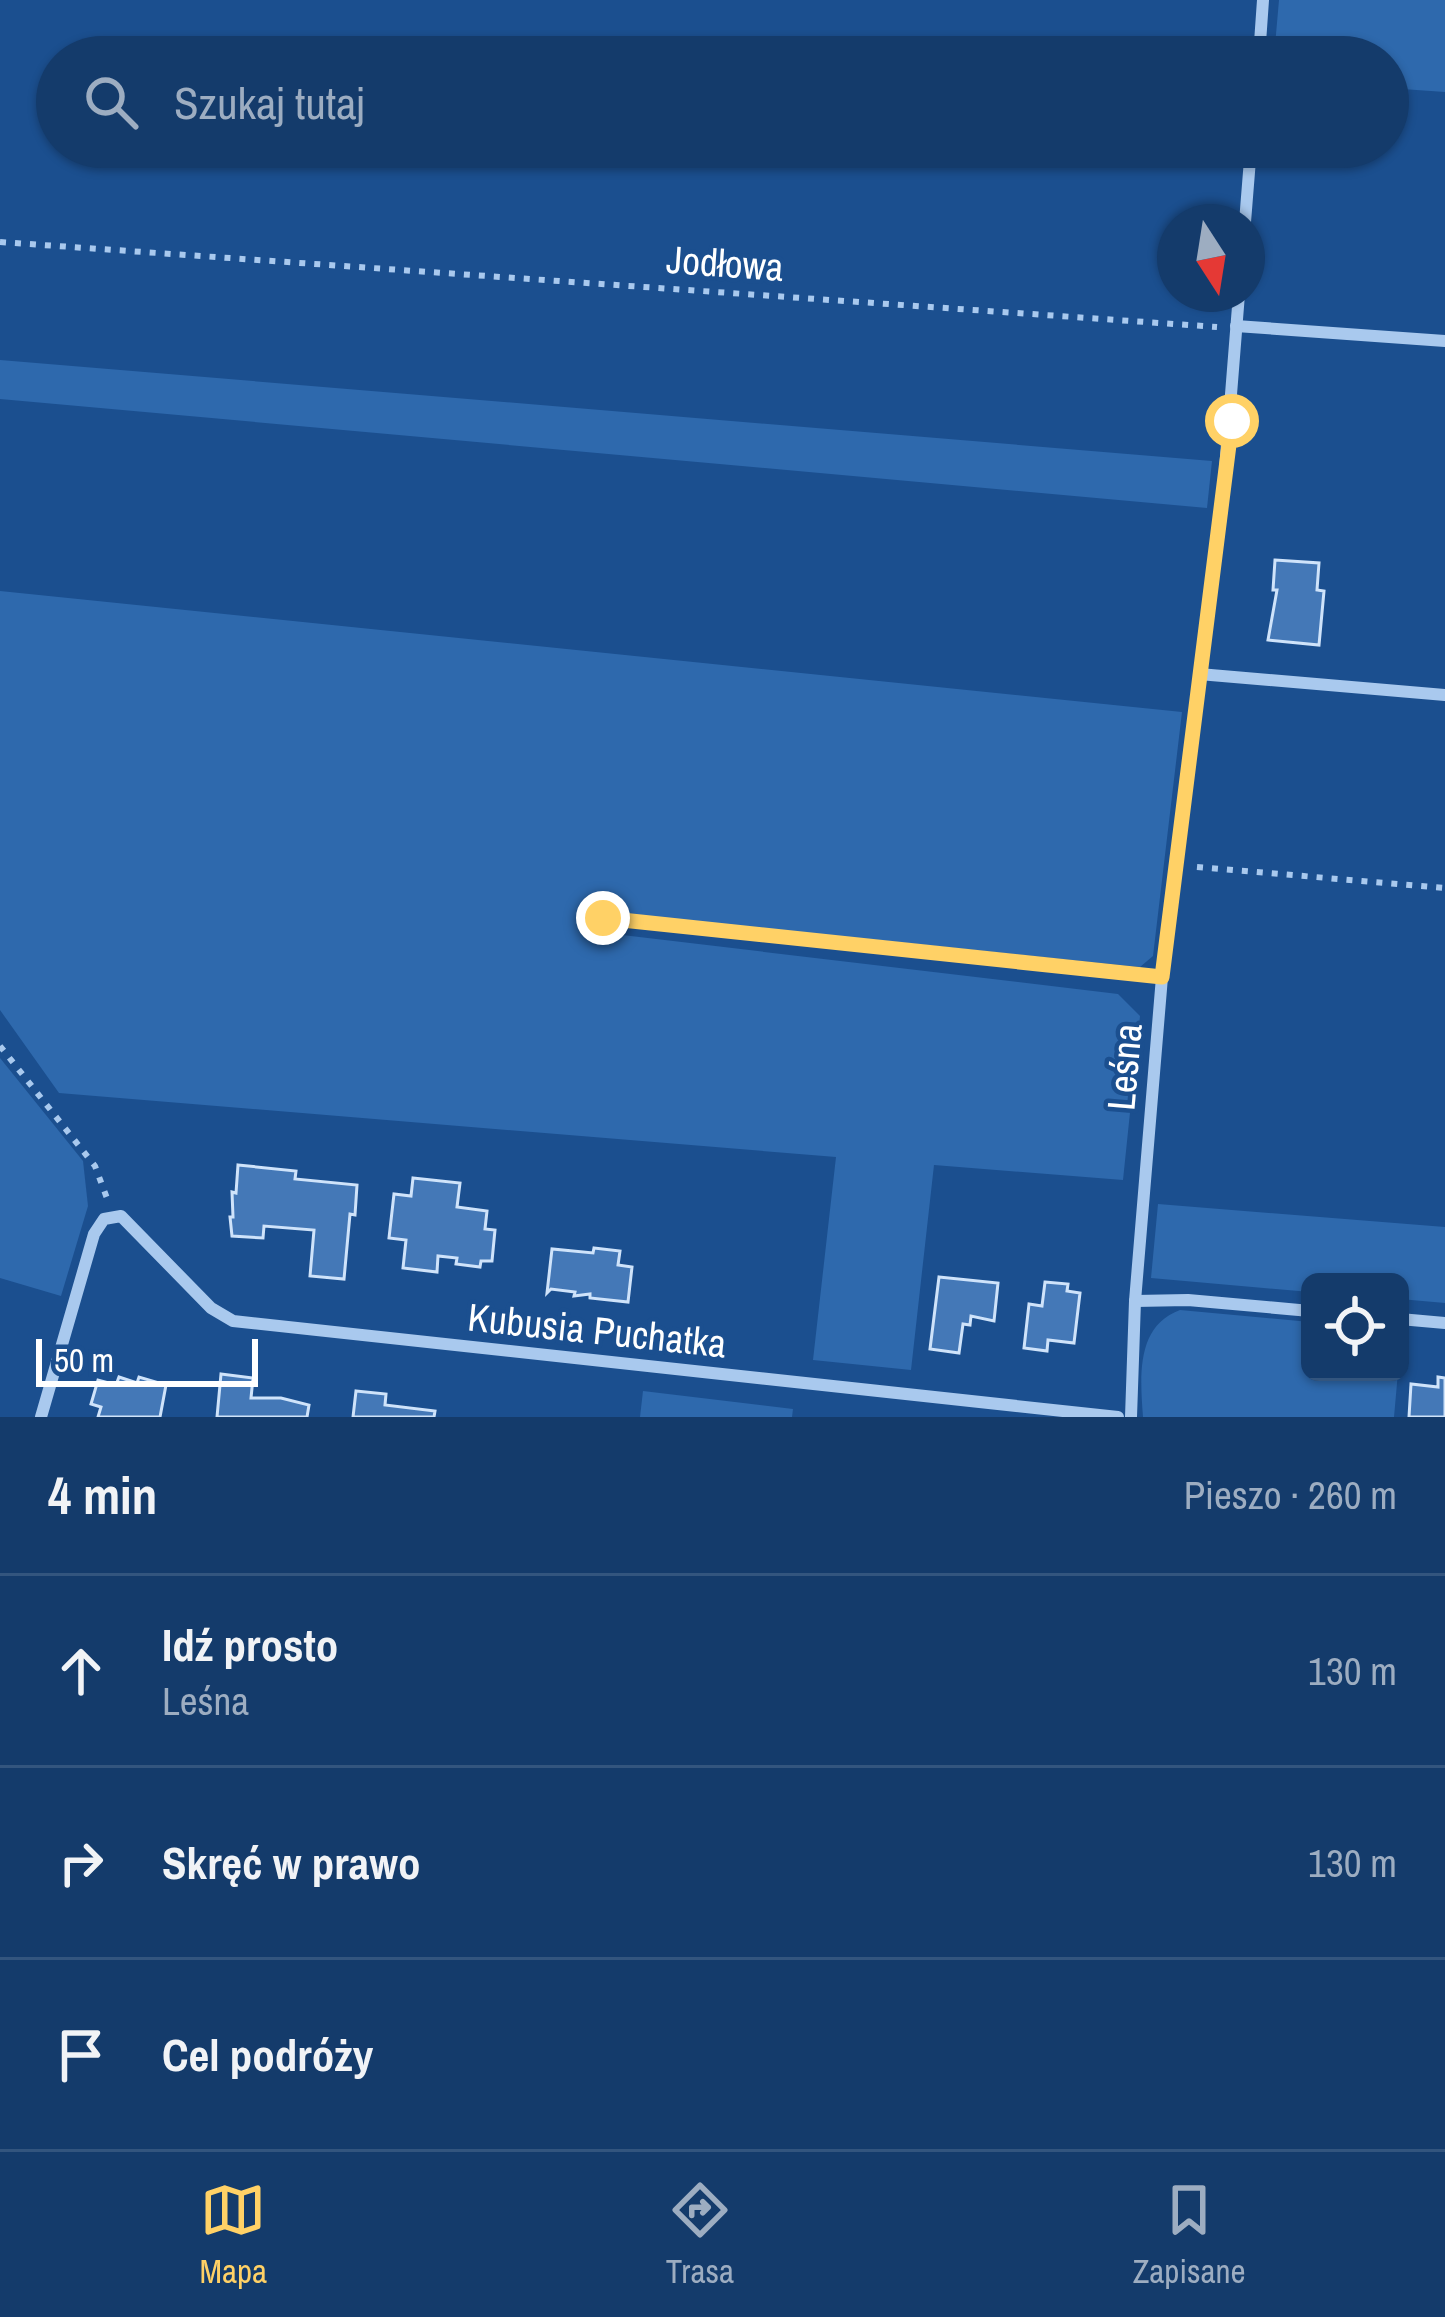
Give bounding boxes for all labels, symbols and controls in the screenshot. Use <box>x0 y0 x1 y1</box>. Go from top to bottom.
search box <box>36 36 1409 168</box>
icon: search <box>78 69 144 135</box>
text: Szukaj tutaj <box>174 72 365 133</box>
north arrow <box>1157 204 1265 312</box>
street label: Jodłowa <box>665 233 786 293</box>
route start <box>1205 394 1259 448</box>
route end <box>576 891 630 945</box>
street label: Leśna <box>1094 1021 1154 1113</box>
map controls <box>1301 1273 1409 1381</box>
button: locate <box>1301 1273 1409 1381</box>
street label: Kubusia Puchatka <box>465 1291 729 1369</box>
scale bar <box>36 1333 258 1386</box>
text: 50 m <box>54 1338 114 1382</box>
text: 4 min <box>48 1461 157 1530</box>
text: Pieszo · 260 m <box>1184 1469 1397 1521</box>
text: Idź prosto <box>162 1614 338 1675</box>
icon: ahead <box>48 1638 114 1704</box>
text: 130 m <box>1308 1645 1397 1697</box>
text: Leśna <box>162 1675 249 1727</box>
icon: right <box>48 1830 114 1896</box>
text: Skręć w prawo <box>162 1832 420 1893</box>
text: 130 m <box>1308 1837 1397 1889</box>
icon: arrive <box>48 2022 114 2088</box>
text: Cel podróży <box>162 2024 373 2085</box>
tab: Mapa <box>199 2177 267 2293</box>
tab: Trasa <box>666 2177 734 2293</box>
tab: Zapisane <box>1133 2177 1246 2293</box>

